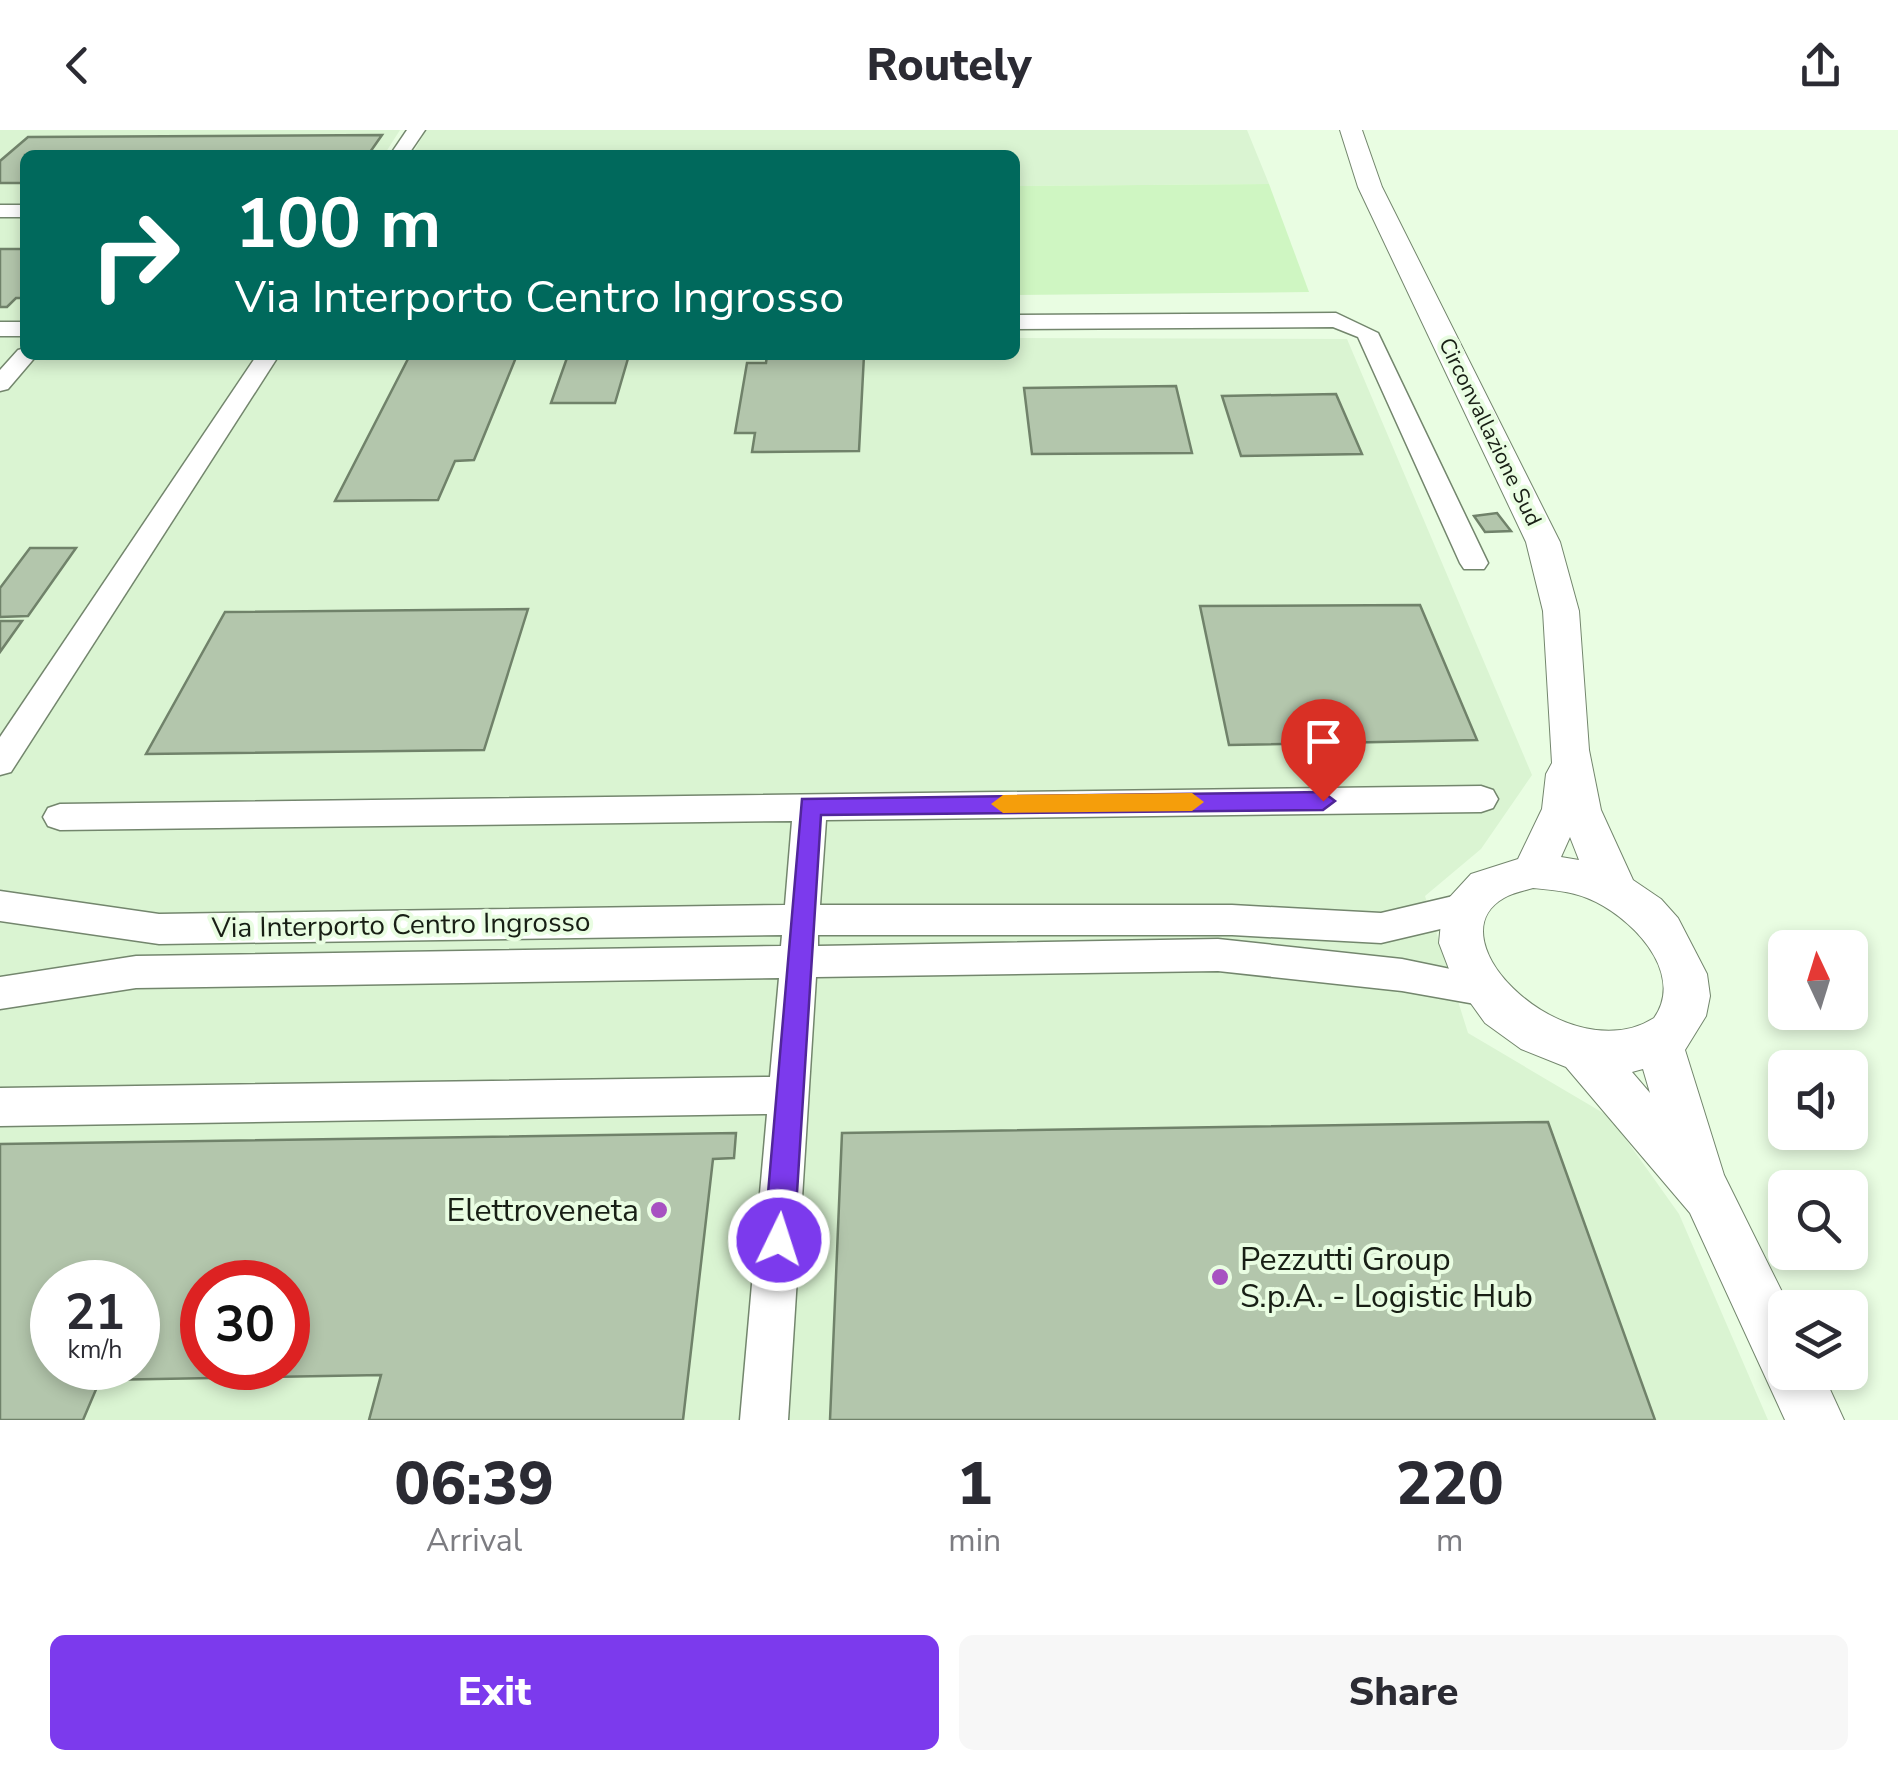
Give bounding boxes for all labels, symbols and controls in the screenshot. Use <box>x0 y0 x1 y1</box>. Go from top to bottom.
text: Routely <box>867 35 1031 96</box>
icon: back <box>50 38 105 93</box>
icon: share <box>1793 38 1848 93</box>
text: 100 m <box>235 176 441 272</box>
icon: right <box>70 190 200 320</box>
text: Via Interporto Centro Ingrosso <box>235 267 844 328</box>
street label: Circonvallazione Sud <box>1431 333 1549 531</box>
pin <box>1281 699 1366 802</box>
icon: arrive <box>1296 714 1351 769</box>
street label: Via Interporto Centro Ingrosso <box>210 903 591 947</box>
north arrow <box>1768 930 1868 1030</box>
map controls <box>1768 930 1868 1390</box>
button: sound <box>1768 1050 1868 1150</box>
button: search <box>1768 1170 1868 1270</box>
position arrow <box>727 1188 831 1292</box>
place label: Elettroveneta <box>447 1189 639 1232</box>
marker: Elettroveneta <box>648 1199 670 1221</box>
place label: Pezzutti Group S.p.A. - Logistic Hub <box>1240 1238 1533 1318</box>
speed limit sign: 30 <box>180 1260 310 1390</box>
marker: Pezzutti Group S.p.A. - Logistic Hub <box>1209 1266 1231 1288</box>
text: 21 <box>65 1278 125 1347</box>
button: layers <box>1768 1290 1868 1390</box>
text: km/h <box>67 1333 123 1367</box>
text: 06:39 <box>394 1443 554 1525</box>
text: 1 <box>957 1443 993 1525</box>
text: 220 <box>1396 1443 1504 1525</box>
text: Arrival <box>426 1519 522 1562</box>
text: min <box>948 1519 1001 1562</box>
text: m <box>1436 1519 1463 1562</box>
button: Exit <box>50 1635 939 1750</box>
button: Share <box>959 1635 1848 1750</box>

